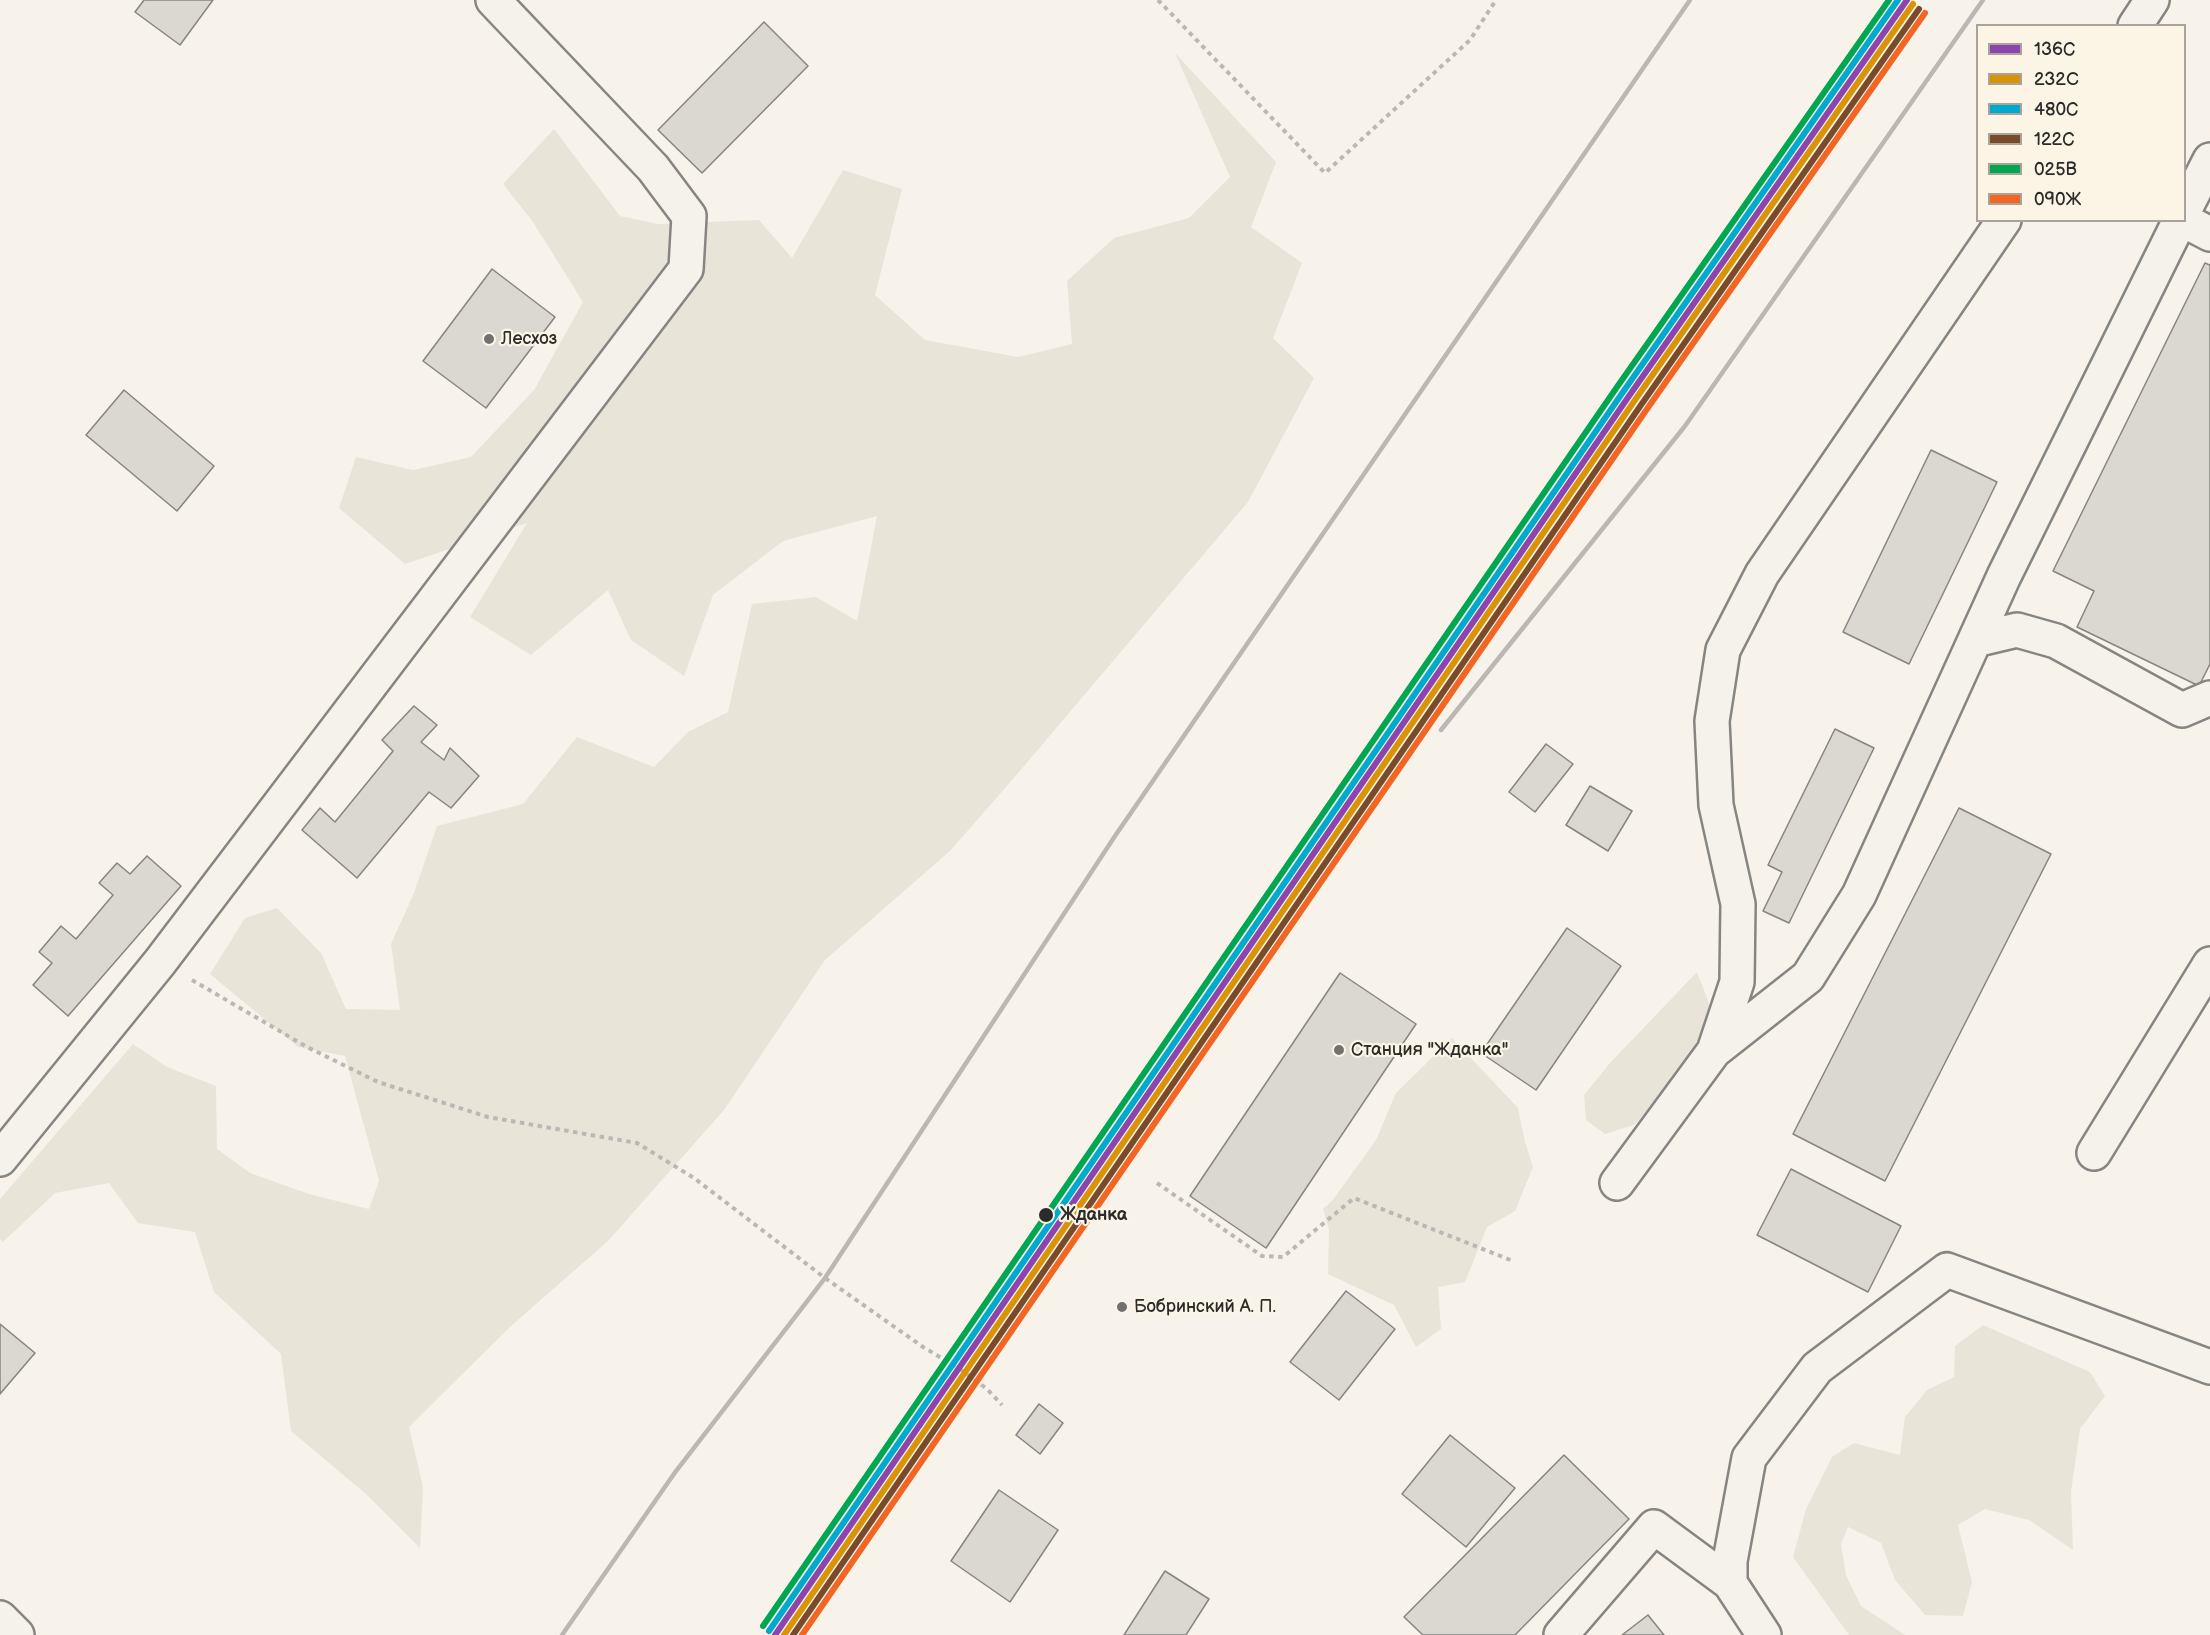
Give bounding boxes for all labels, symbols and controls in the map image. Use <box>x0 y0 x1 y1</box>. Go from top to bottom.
legend <box>1976 24 2186 222</box>
text: 136С <box>2034 39 2075 60</box>
text: 232C <box>2034 69 2079 90</box>
text: 480С <box>2034 99 2078 120</box>
text: 122С <box>2034 129 2074 150</box>
text: 025В <box>2034 159 2077 180</box>
text: 090Ж <box>2034 189 2081 210</box>
place label: Лесхоз <box>501 328 557 350</box>
marker: Лесхоз <box>482 332 496 346</box>
place label: Станция "Жданка" <box>1351 1039 1508 1061</box>
marker: Станция "Жданка" <box>1332 1043 1346 1057</box>
place label: Жданка <box>1060 1204 1127 1226</box>
marker: Жданка <box>1037 1206 1055 1224</box>
place label: Бобринский А. П. <box>1134 1296 1276 1318</box>
marker: Бобринский А. П. <box>1115 1300 1129 1314</box>

